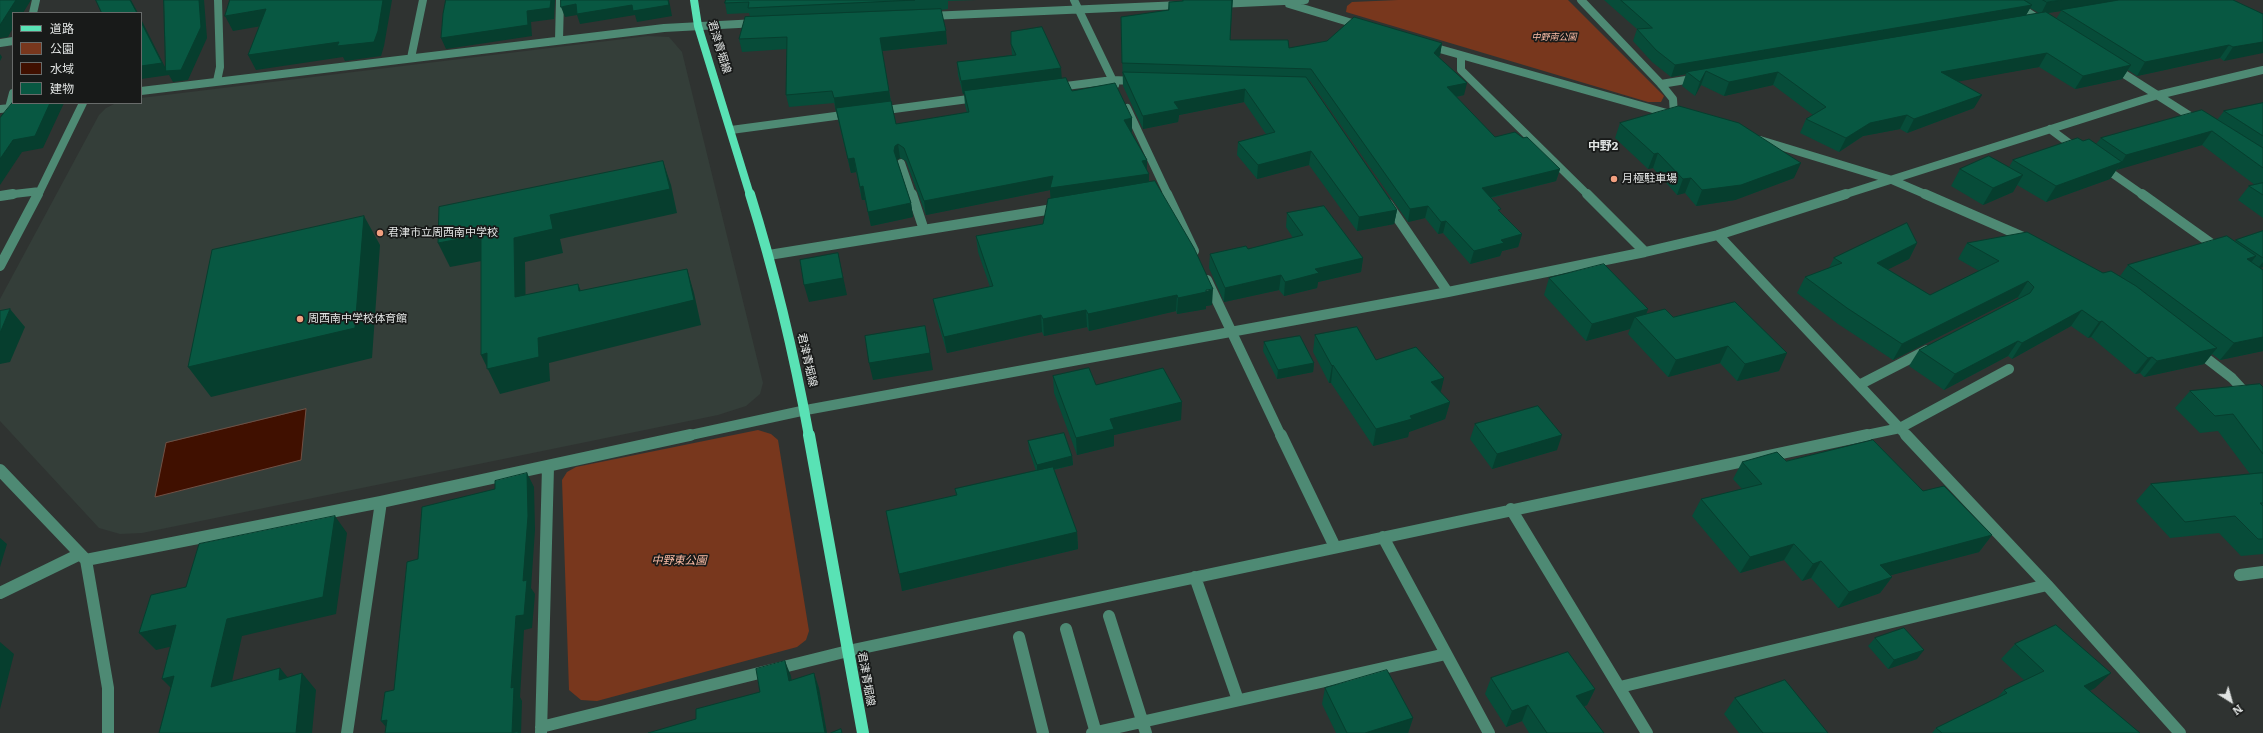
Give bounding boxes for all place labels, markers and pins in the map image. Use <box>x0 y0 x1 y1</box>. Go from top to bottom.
place label: 月極駐車場 <box>1622 172 1677 186</box>
marker: 月極駐車場 <box>1609 174 1619 184</box>
place label: 君津市立周西南中学校 <box>388 226 498 240</box>
marker: 君津市立周西南中学校 <box>375 228 385 238</box>
place label: 周西南中学校体育館 <box>308 312 407 326</box>
marker: 周西南中学校体育館 <box>295 314 305 324</box>

